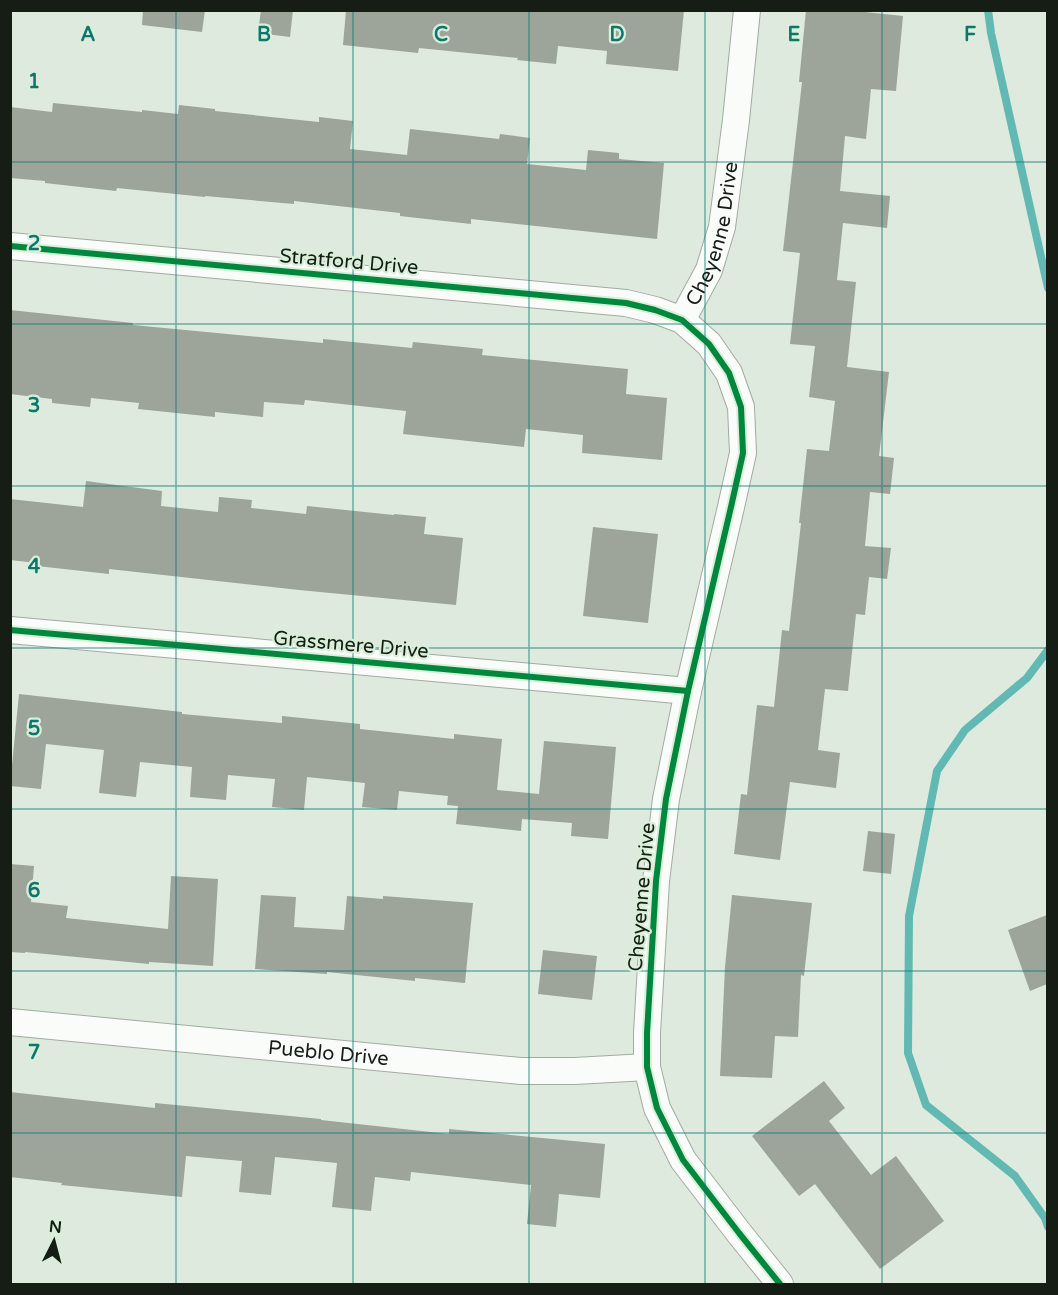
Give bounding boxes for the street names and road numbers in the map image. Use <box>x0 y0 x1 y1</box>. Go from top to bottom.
street label: Cheyenne Drive <box>681 160 743 310</box>
street label: Stratford Drive <box>278 244 419 280</box>
street label: Grassmere Drive <box>272 626 430 664</box>
street label: Cheyenne Drive <box>624 822 660 973</box>
street label: Pueblo Drive <box>267 1036 390 1071</box>

